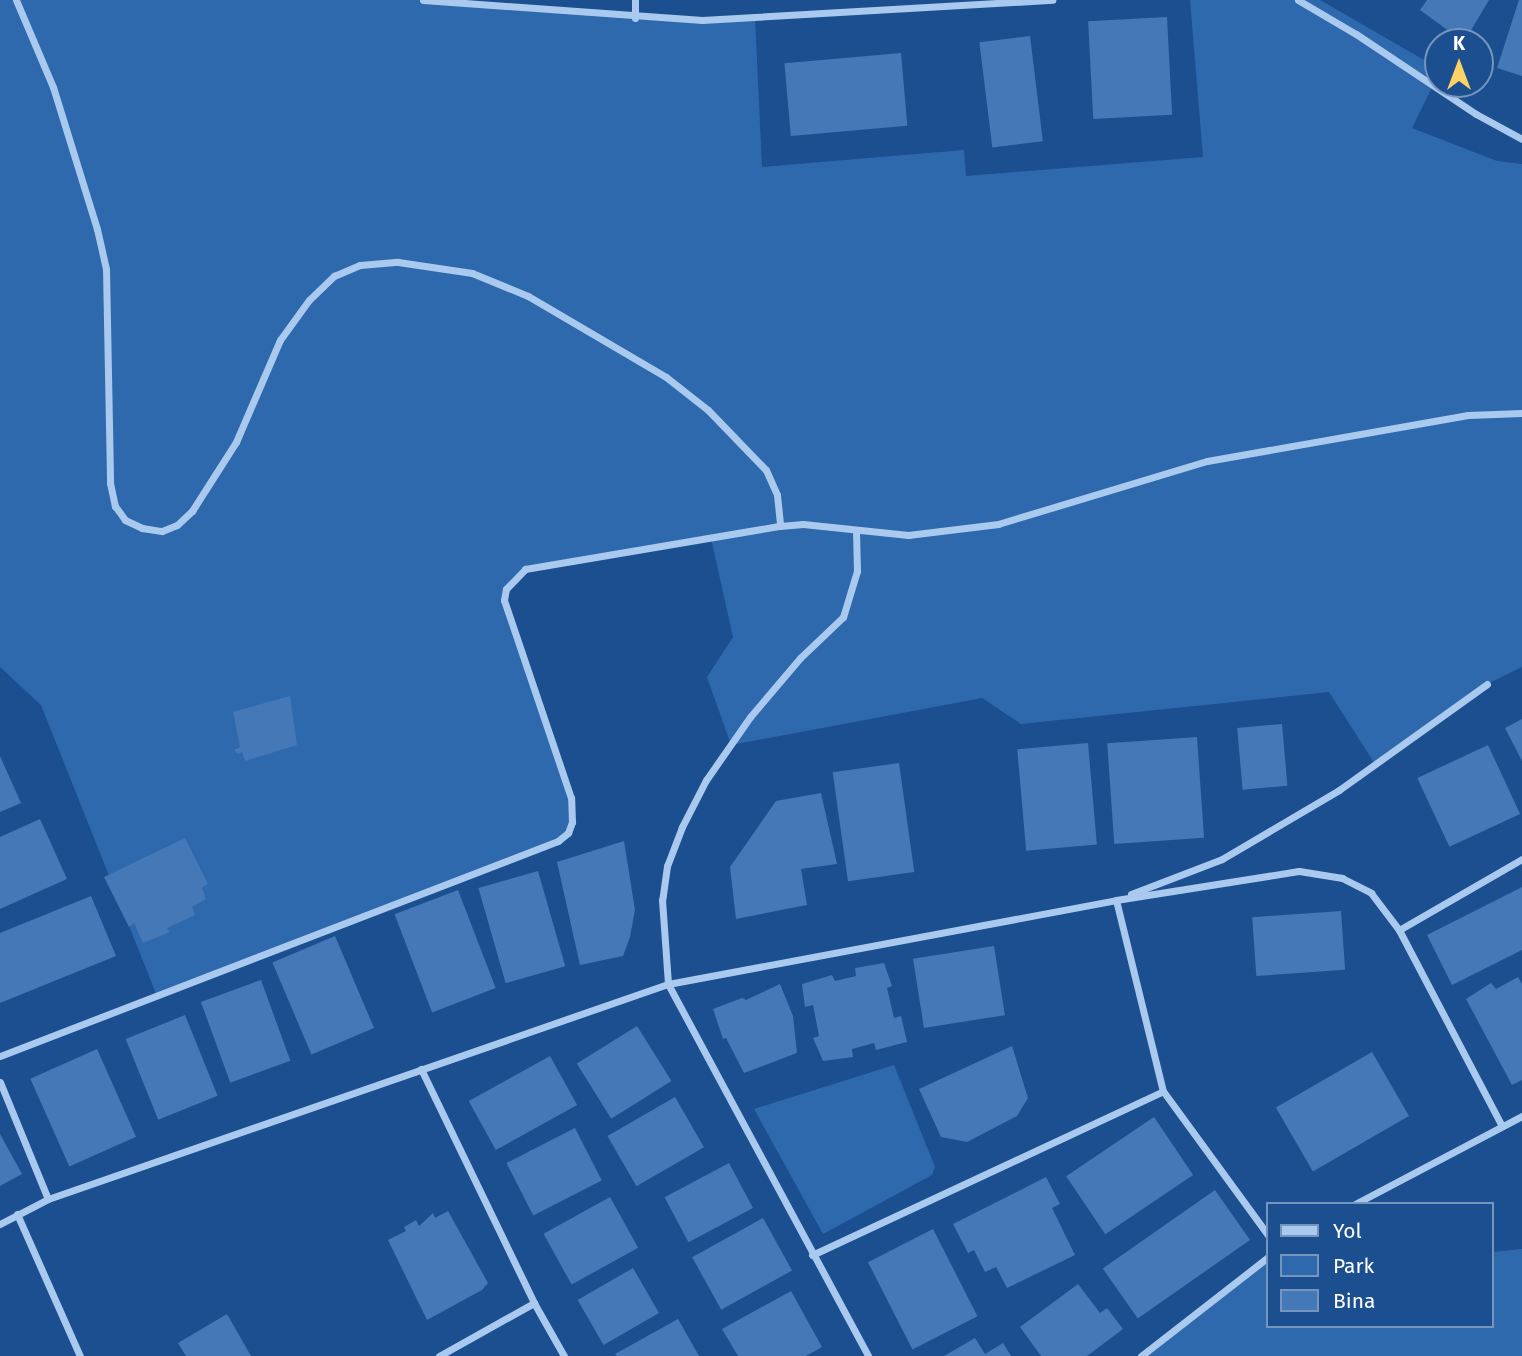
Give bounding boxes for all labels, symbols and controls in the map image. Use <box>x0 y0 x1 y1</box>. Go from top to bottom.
north arrow <box>1424 28 1494 98</box>
text: K <box>1453 32 1465 55</box>
legend <box>1266 1202 1494 1328</box>
text: Yol <box>1333 1218 1362 1244</box>
text: Park <box>1333 1253 1374 1279</box>
text: Bina <box>1333 1288 1375 1314</box>

